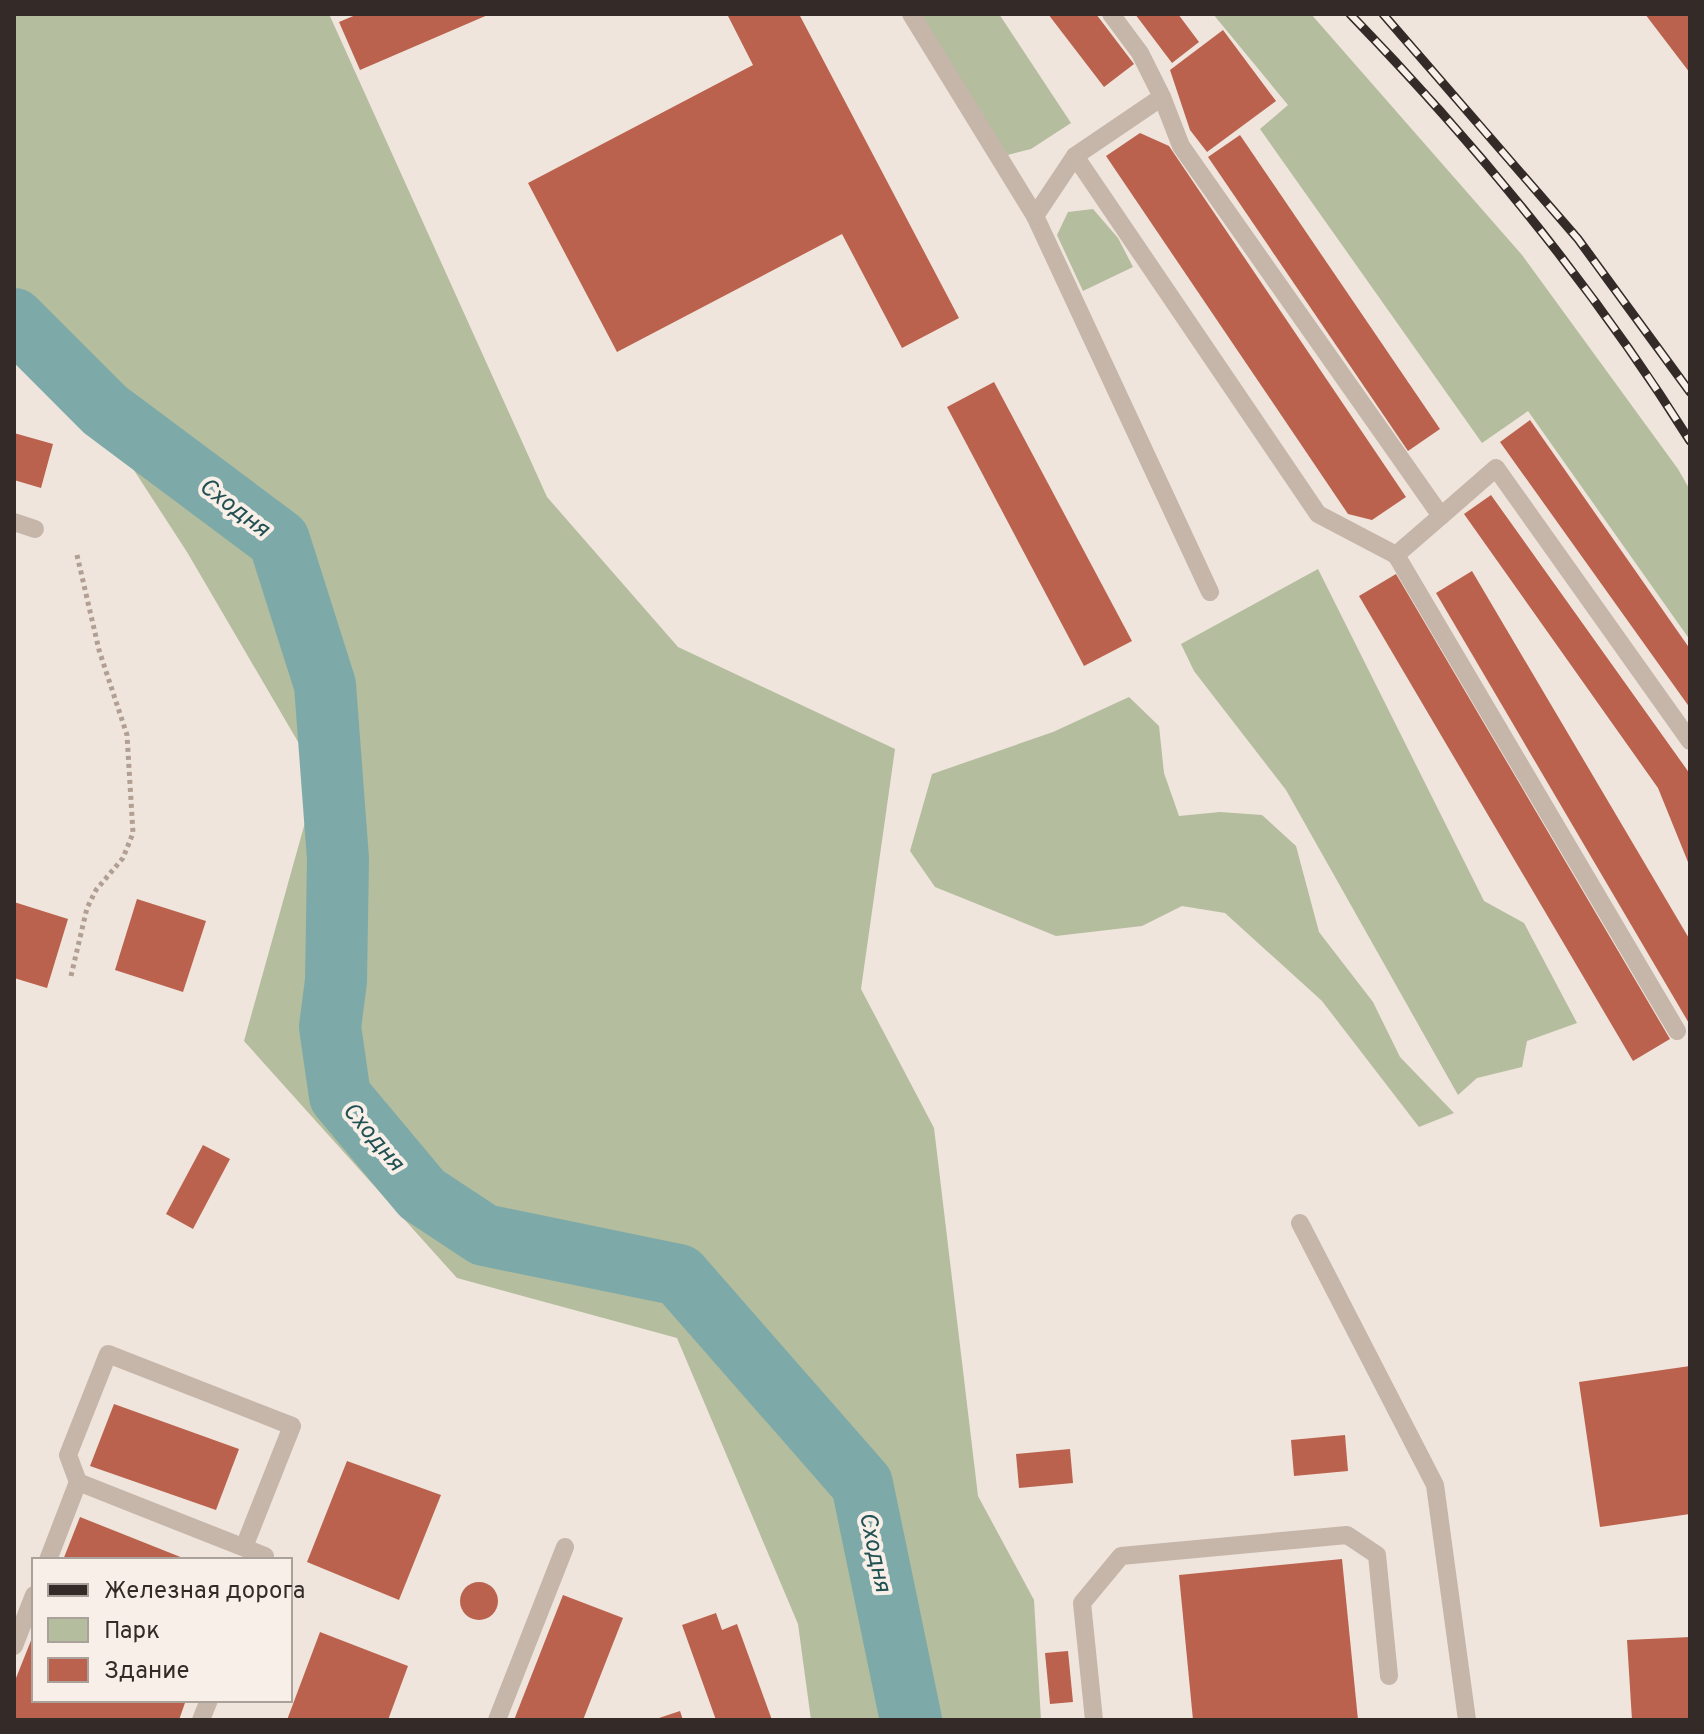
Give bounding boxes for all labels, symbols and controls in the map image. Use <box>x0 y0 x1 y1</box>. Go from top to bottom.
water label: Сходня <box>192 472 276 545</box>
water label: Сходня <box>335 1097 410 1178</box>
water label: Сходня <box>851 1510 897 1596</box>
legend <box>32 1558 292 1702</box>
text: Железная дорога <box>104 1577 305 1607</box>
text: Парк <box>104 1617 160 1647</box>
text: Здание <box>104 1657 190 1687</box>

